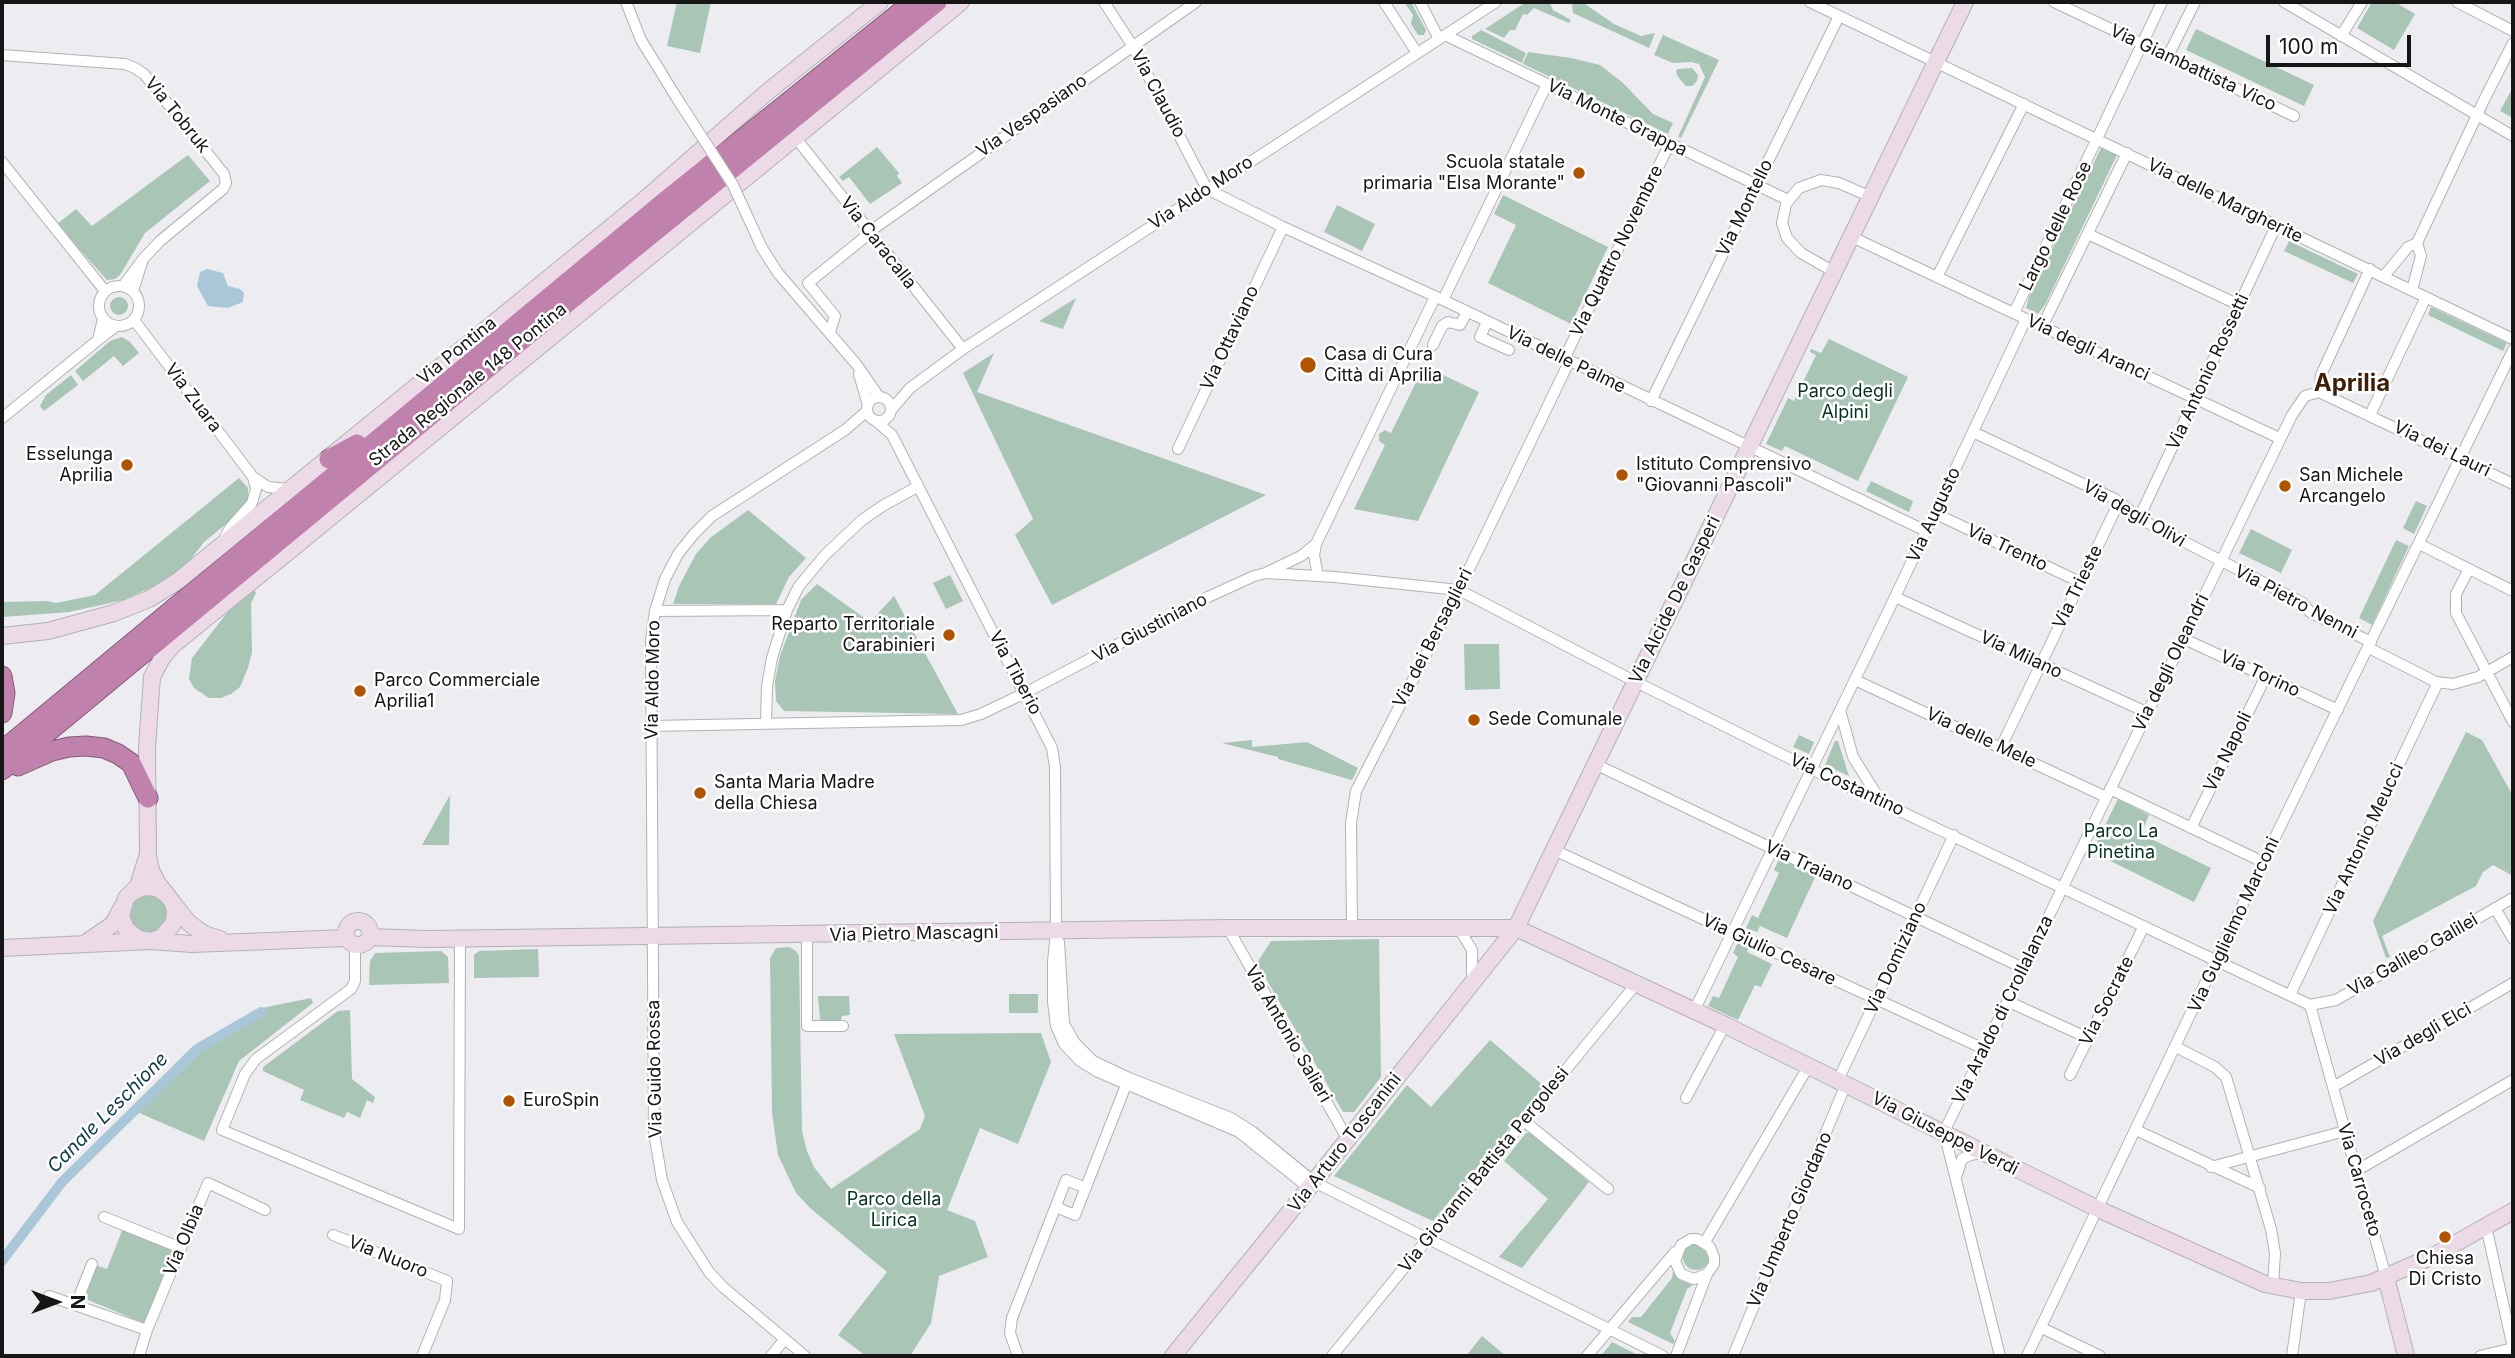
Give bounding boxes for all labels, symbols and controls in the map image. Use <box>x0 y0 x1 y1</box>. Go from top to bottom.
street label: Via Giambattista Vico <box>2106 20 2280 116</box>
scale bar <box>2270 21 2415 65</box>
text: 100 m <box>2279 34 2338 59</box>
street label: Via Claudio <box>1126 46 1190 142</box>
street label: Via Vespasiano <box>972 70 1092 162</box>
street label: Via Tobruk <box>140 73 214 157</box>
street label: Via Monte Grappa <box>1543 75 1691 161</box>
street label: Via Aldo Moro <box>1145 151 1257 235</box>
place label: Scuola statale primaria "Elsa Morante" <box>1363 152 1565 194</box>
street label: Via delle Margherite <box>2144 154 2306 248</box>
street label: Via Montello <box>1712 156 1778 260</box>
street label: Largo delle Rose <box>2015 158 2097 294</box>
street label: Via Quattro Novembre <box>1566 162 1668 340</box>
marker: Scuola statale primaria "Elsa Morante" <box>1571 165 1587 181</box>
street label: Via Caracalla <box>835 192 921 294</box>
street label: Via Ottaviano <box>1196 282 1264 394</box>
street label: Via Antonio Rossetti <box>2162 291 2254 453</box>
street label: Strada Regionale 148 Pontina <box>365 299 571 471</box>
street label: Via degli Aranci <box>2023 310 2153 386</box>
street label: Via Pontina <box>413 312 501 390</box>
street label: Via delle Palme <box>1503 322 1629 398</box>
place label: Casa di Cura Città di Aprilia <box>1324 344 1442 386</box>
marker: Casa di Cura Città di Aprilia <box>1298 355 1318 375</box>
street label: Via Zuara <box>160 359 226 437</box>
district label: Aprilia <box>2314 370 2390 398</box>
park label: Parco degli Alpini <box>1797 381 1893 424</box>
street label: Via dei Lauri <box>2390 416 2494 482</box>
place label: Esselunga Aprilia <box>26 444 113 486</box>
place label: Istituto Comprensivo "Giovanni Pascoli" <box>1636 454 1811 496</box>
marker: Esselunga Aprilia <box>119 457 135 473</box>
street label: Via Augusto <box>1903 464 1965 566</box>
place label: San Michele Arcangelo <box>2299 465 2403 508</box>
marker: Istituto Comprensivo "Giovanni Pascoli" <box>1614 467 1630 483</box>
street label: Via degli Olivi <box>2079 476 2189 552</box>
marker: San Michele Arcangelo <box>2277 478 2293 494</box>
street label: Via Alcide De Gasperi <box>1625 512 1725 688</box>
street label: Via Trento <box>1963 520 2051 576</box>
street label: Via Trieste <box>2049 542 2107 632</box>
street label: Via Pietro Nenni <box>2231 560 2361 644</box>
street label: Via dei Bersaglieri <box>1389 565 1477 711</box>
street label: Via Giustiniano <box>1089 589 1211 667</box>
street label: Via degli Oleandri <box>2128 591 2214 735</box>
place label: Reparto Territoriale Carabinieri <box>771 614 935 656</box>
street label: Via Aldo Moro <box>641 620 665 740</box>
marker: Reparto Territoriale Carabinieri <box>941 627 957 643</box>
street label: Via Tiberio <box>984 627 1046 719</box>
street label: Via Milano <box>1976 627 2066 683</box>
street label: Via Torino <box>2217 646 2303 702</box>
place label: Parco Commerciale Aprilia1 <box>374 670 540 712</box>
marker: Parco Commerciale Aprilia1 <box>352 683 368 699</box>
street label: Via delle Mele <box>1922 703 2040 773</box>
place label: Sede Comunale <box>1488 709 1623 731</box>
street label: Via Napoli <box>2199 709 2257 795</box>
marker: Sede Comunale <box>1466 712 1482 728</box>
street label: Via Costantino <box>1786 749 1908 821</box>
street label: Via Antonio Meucci <box>2319 760 2409 918</box>
place label: Santa Maria Madre della Chiesa <box>714 772 875 814</box>
marker: Santa Maria Madre della Chiesa <box>692 785 708 801</box>
park label: Parco La Pinetina <box>2084 821 2158 864</box>
street label: Via Guglielmo Marconi <box>2184 834 2284 1016</box>
street label: Via Traiano <box>1761 836 1857 896</box>
street label: Via Domiziano <box>1860 898 1932 1018</box>
street label: Via Galileo Galilei <box>2344 909 2482 1001</box>
street label: Via Giulio Cesare <box>1699 910 1839 990</box>
street label: Via Araldo di Crollalanza <box>1948 912 2058 1108</box>
street label: Via Pietro Mascagni <box>829 922 999 946</box>
street label: Via Socrate <box>2075 953 2139 1049</box>
street label: Via Antonio Salieri <box>1240 962 1336 1106</box>
street label: Via degli Elci <box>2371 999 2475 1071</box>
street label: Via Guido Rossa <box>643 1000 667 1138</box>
water label: Canale Leschione <box>43 1048 173 1178</box>
street label: Via Giovanni Battista Pergolesi <box>1394 1063 1574 1277</box>
street label: Via Arturo Toscanini <box>1284 1069 1406 1217</box>
street label: Via Giuseppe Verdi <box>1868 1088 2022 1180</box>
place label: EuroSpin <box>523 1090 599 1112</box>
marker: EuroSpin <box>501 1093 517 1109</box>
street label: Via Carroceto <box>2333 1121 2385 1239</box>
street label: Via Umberto Giordano <box>1743 1129 1837 1311</box>
park label: Parco della Lirica <box>847 1189 941 1232</box>
street label: Via Olbia <box>159 1201 209 1279</box>
marker: Chiesa Di Cristo <box>2437 1229 2453 1245</box>
street label: Via Nuoro <box>345 1231 431 1283</box>
place label: Chiesa Di Cristo <box>2409 1248 2481 1290</box>
north arrow <box>21 1267 91 1337</box>
text: N <box>66 1295 89 1309</box>

